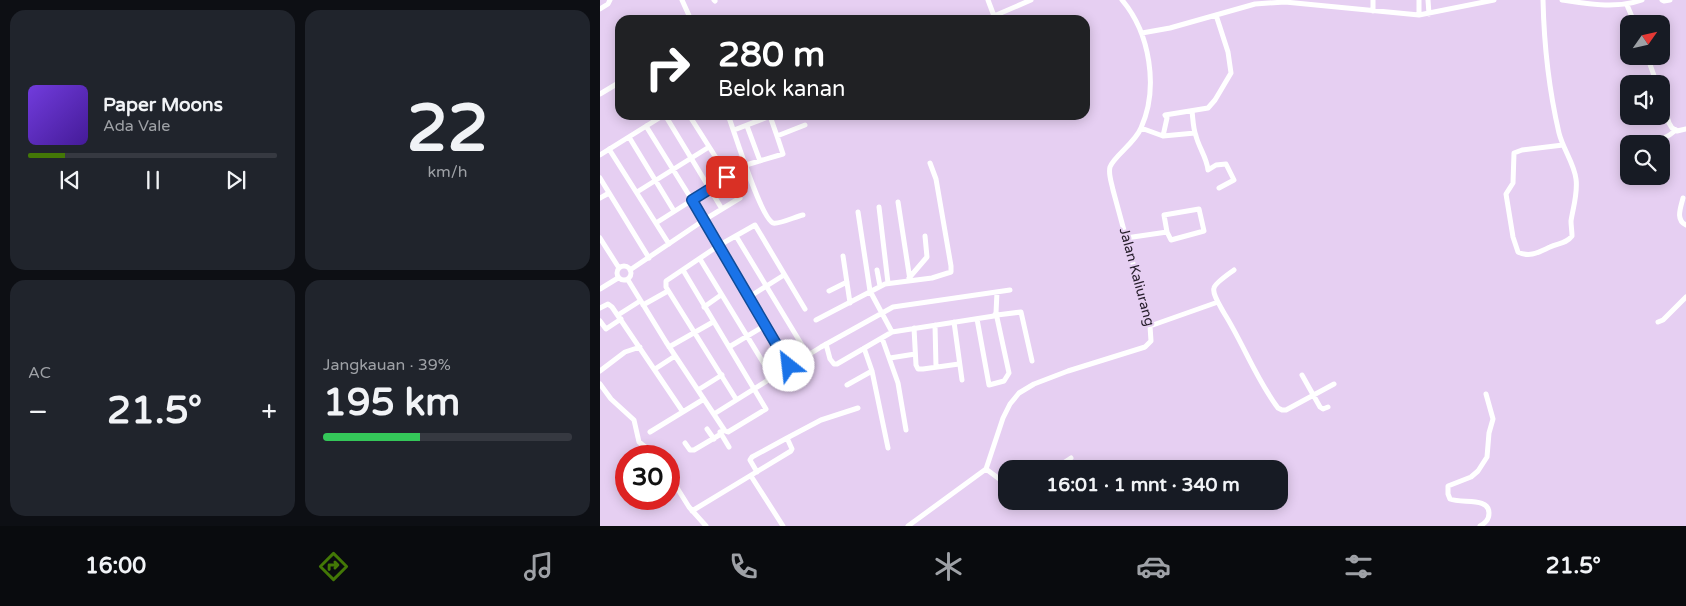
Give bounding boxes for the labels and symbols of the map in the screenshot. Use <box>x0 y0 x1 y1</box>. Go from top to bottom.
north arrow <box>1620 15 1670 65</box>
pin <box>706 156 748 198</box>
street label: Jalan Kaliurang <box>1116 226 1158 328</box>
position arrow <box>762 339 814 391</box>
speed limit sign: 30 <box>615 445 680 510</box>

